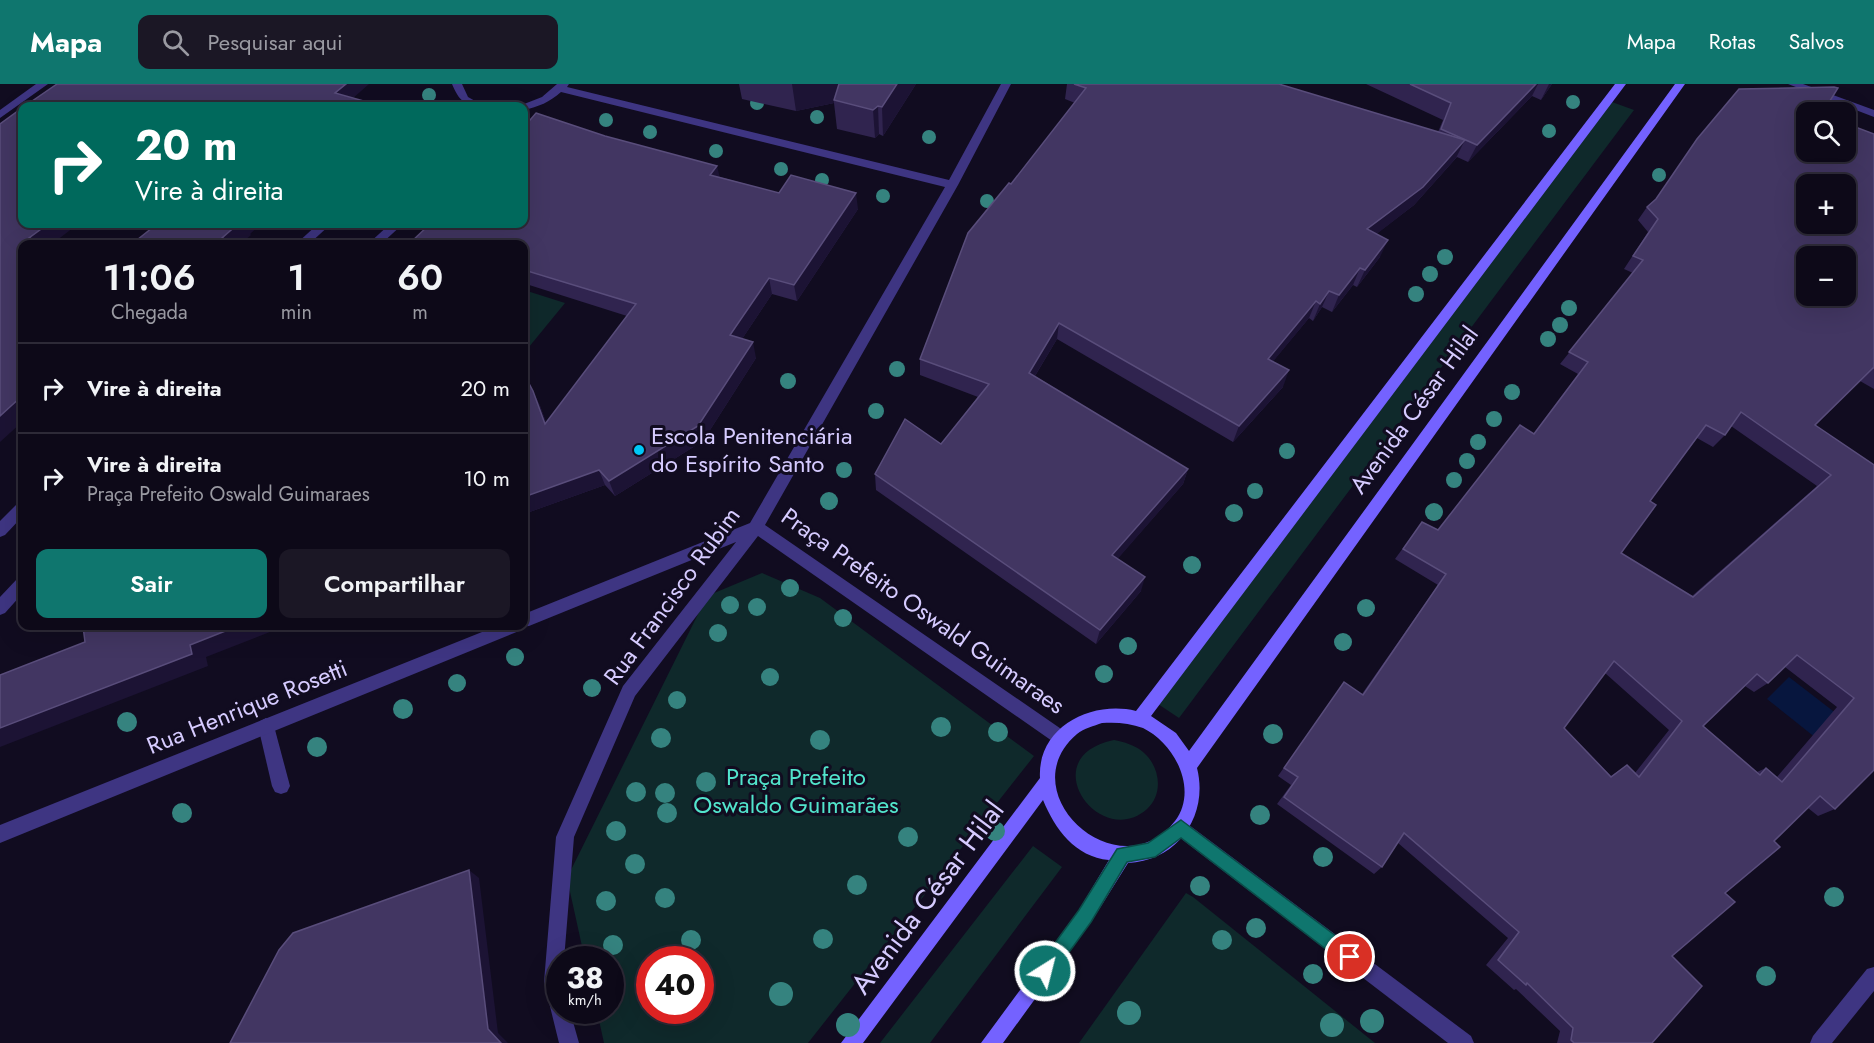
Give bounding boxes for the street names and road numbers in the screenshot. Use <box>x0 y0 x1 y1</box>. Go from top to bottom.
street label: Avenida César Hilal <box>1341 319 1487 501</box>
street label: Rua Francisco Rubim <box>595 499 748 692</box>
street label: Praça Prefeito Oswald Guimaraes <box>774 499 1072 722</box>
street label: Rua Henrique Rosetti <box>141 650 352 763</box>
street label: Avenida César Hilal <box>841 792 1014 1003</box>

